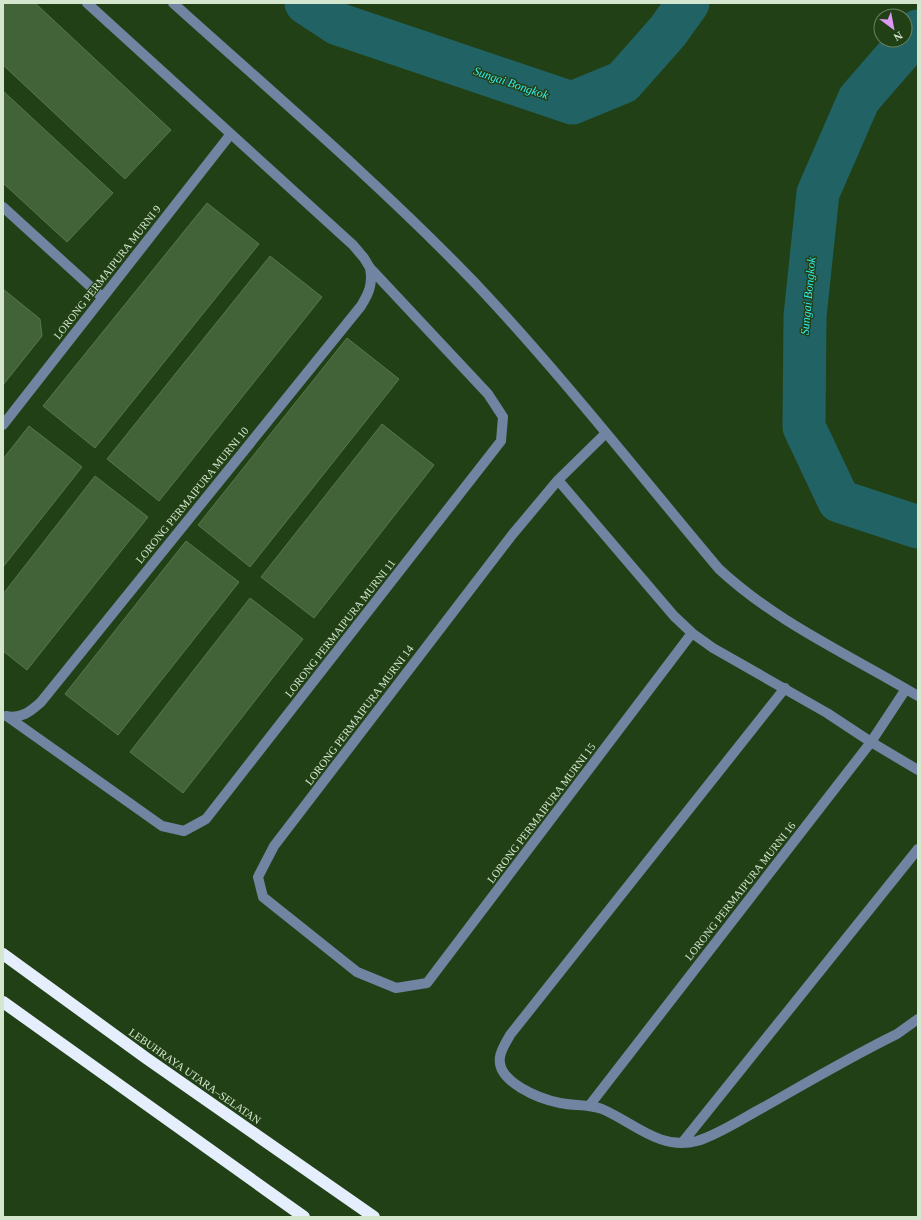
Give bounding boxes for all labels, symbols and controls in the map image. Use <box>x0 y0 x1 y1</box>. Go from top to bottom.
north arrow <box>873 8 913 48</box>
text: N <box>892 29 905 44</box>
water label: Sungai Bongkok <box>472 64 551 103</box>
street label: LORONG PERMAIPURA MURNI 9 <box>51 202 163 341</box>
water label: Sungai Bongkok <box>798 256 818 336</box>
street label: LORONG PERMAIPURA MURNI 10 <box>133 424 251 566</box>
street label: LORONG PERMAIPURA MURNI 11 <box>282 557 398 699</box>
street label: LORONG PERMAIPURA MURNI 14 <box>302 642 416 787</box>
street label: LORONG PERMAIPURA MURNI 15 <box>484 740 598 885</box>
street label: LORONG PERMAIPURA MURNI 16 <box>682 819 798 962</box>
street label: LEBUHRAYA UTARA–SELATAN <box>127 1026 263 1126</box>

